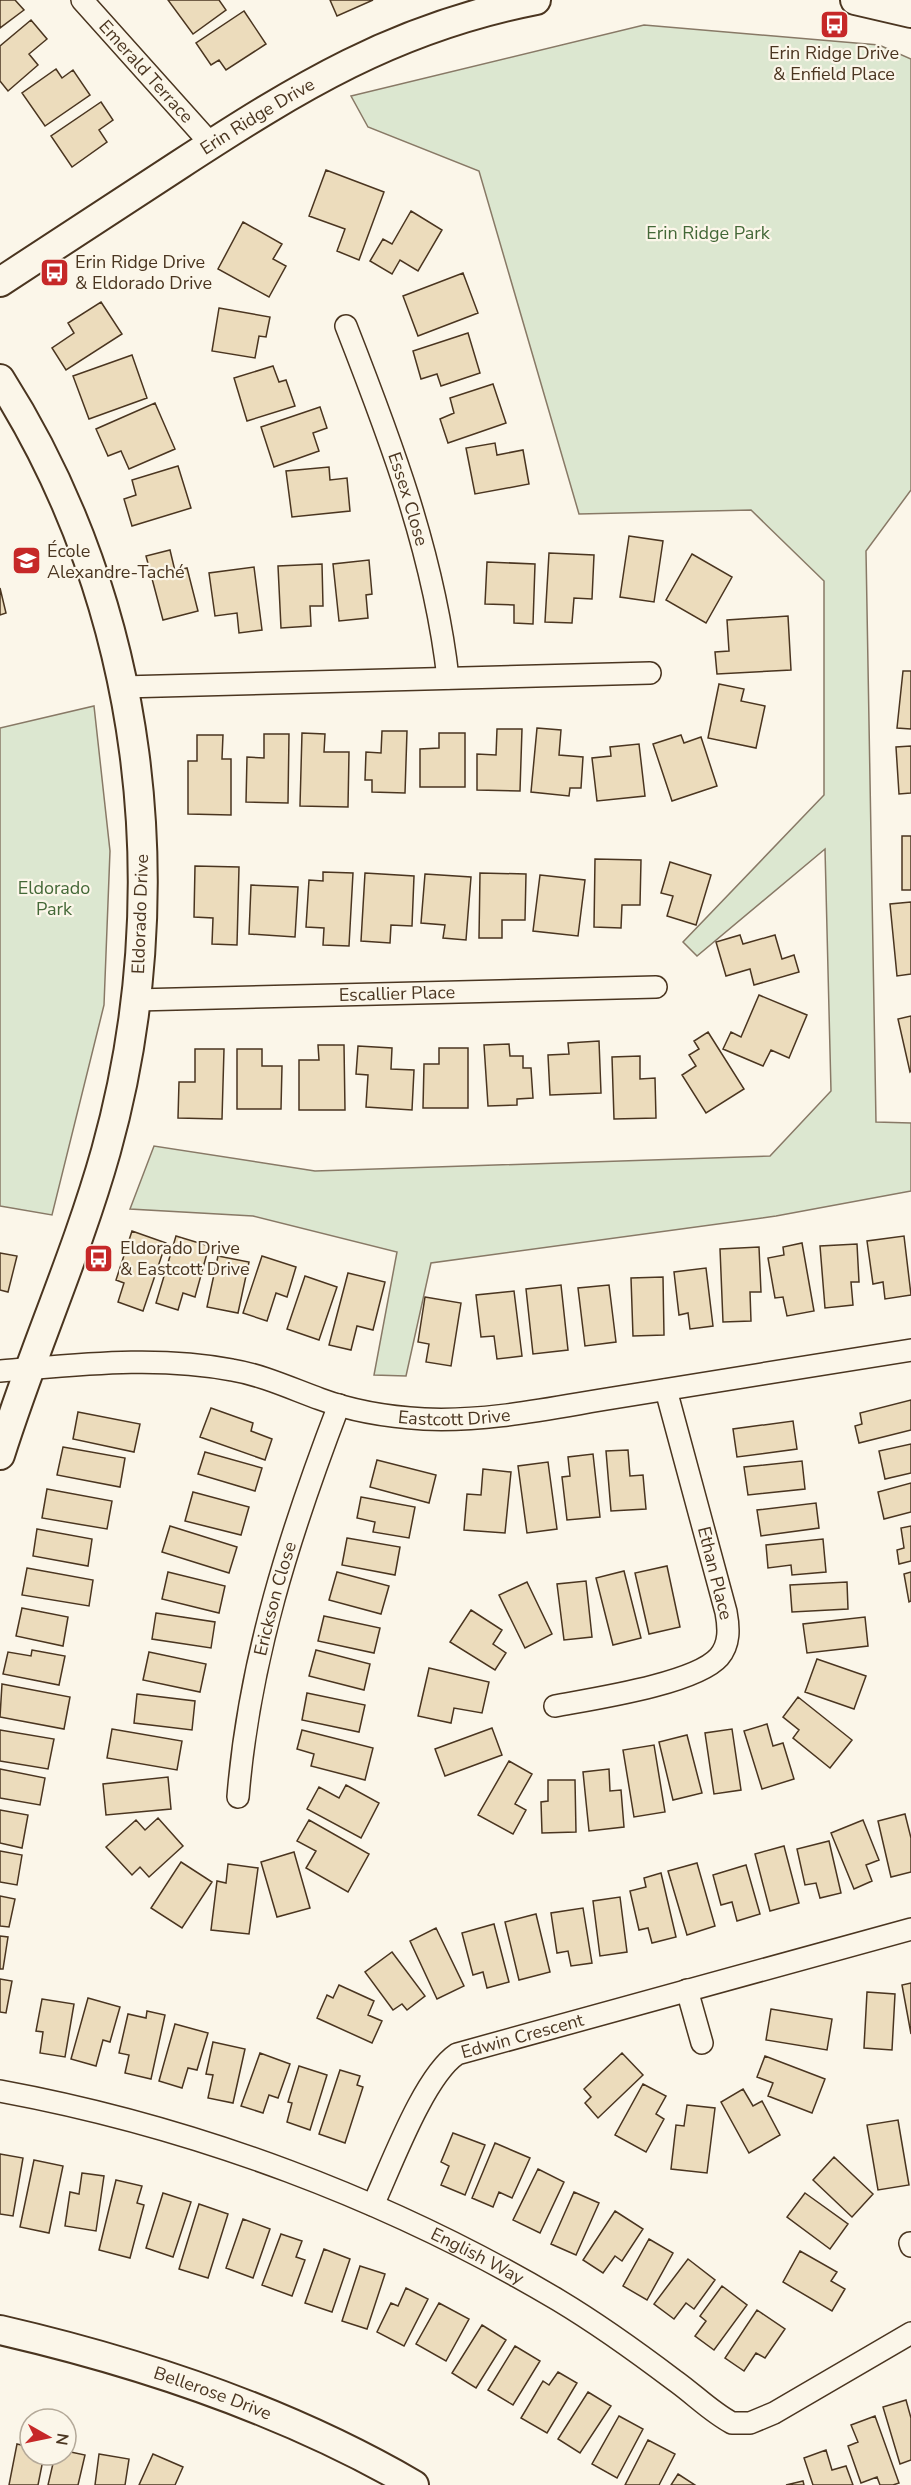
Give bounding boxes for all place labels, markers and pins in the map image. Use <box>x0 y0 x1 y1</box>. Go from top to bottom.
bus stop icon: Erin Ridge Drive & Enfield Place <box>818 8 850 40</box>
place label: Erin Ridge Drive & Enfield Place <box>769 41 899 86</box>
place label: Erin Ridge Drive & Eldorado Drive <box>75 250 212 295</box>
bus stop icon: Erin Ridge Drive & Eldorado Drive <box>38 256 70 288</box>
place label: École Alexandre-Taché <box>47 539 185 584</box>
school or university icon: École Alexandre-Taché <box>10 545 42 577</box>
place label: Eldorado Drive & Eastcott Drive <box>120 1236 250 1281</box>
bus stop icon: Eldorado Drive & Eastcott Drive <box>83 1242 115 1274</box>

